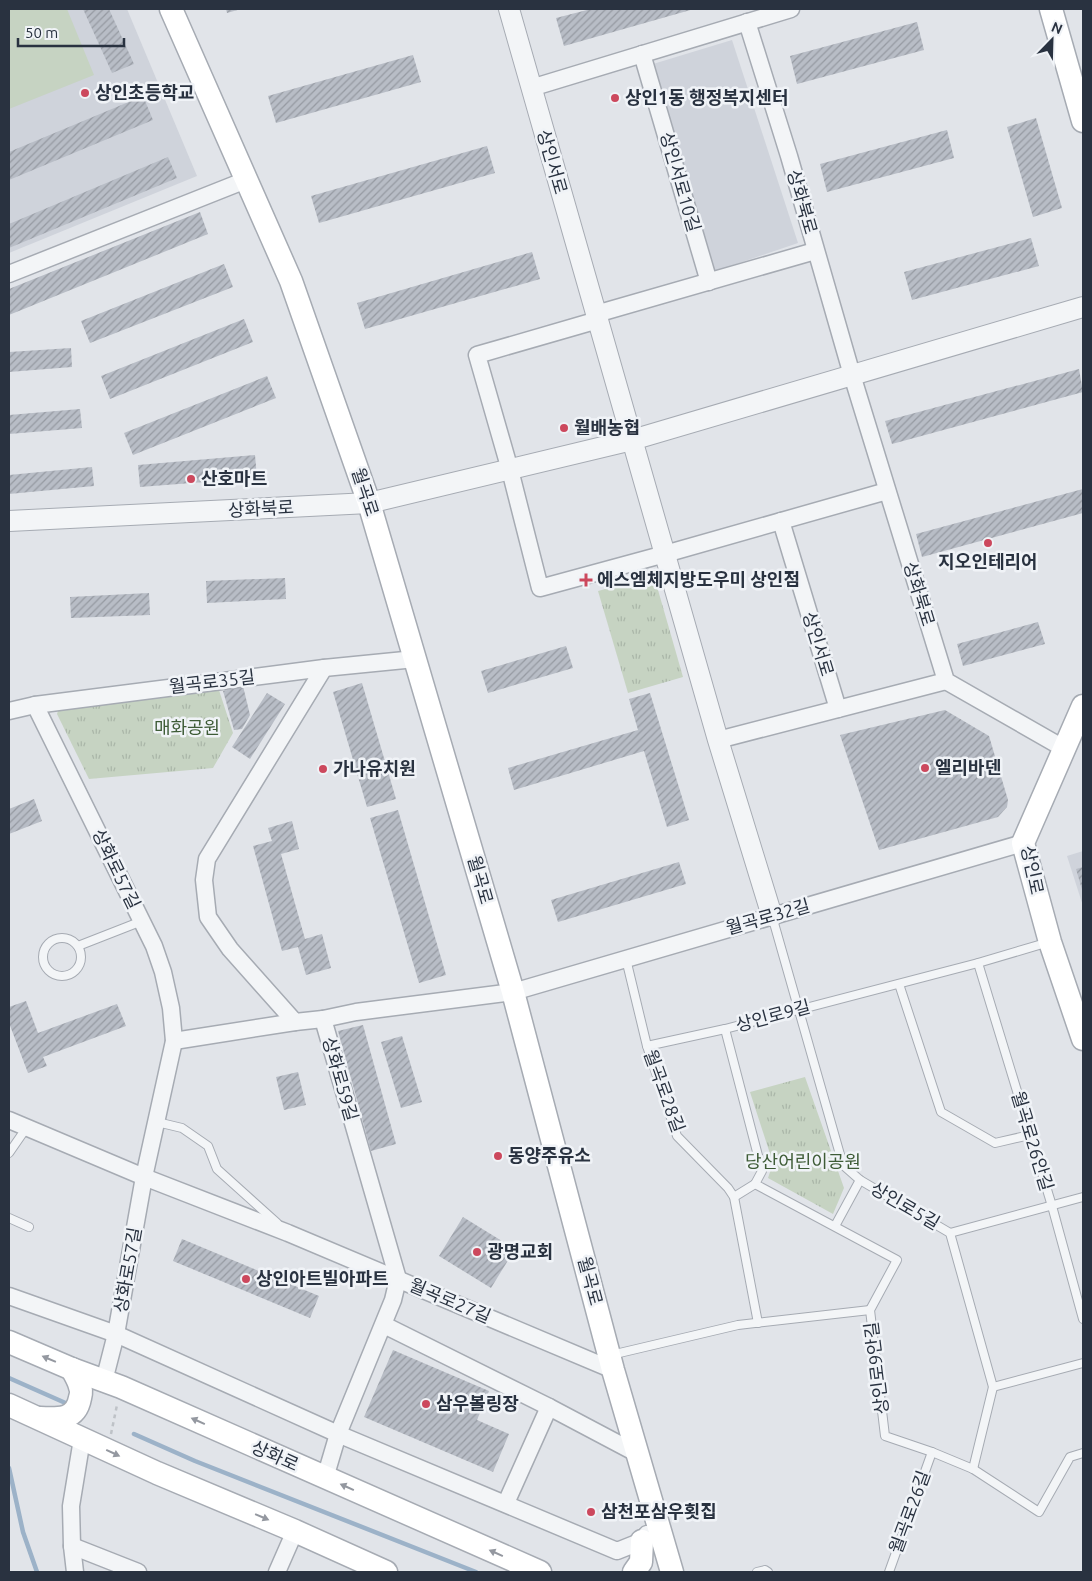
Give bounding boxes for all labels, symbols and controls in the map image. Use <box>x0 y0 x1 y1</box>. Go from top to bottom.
scale bar <box>18 15 124 47</box>
north arrow <box>1027 15 1077 65</box>
text: N <box>1049 19 1065 37</box>
text: 50 m <box>25 24 58 41</box>
place label: 상인초등학교 <box>95 82 194 102</box>
marker: 상인초등학교 <box>79 87 91 99</box>
place label: 상인1동 행정복지센터 <box>625 87 788 107</box>
marker: 상인1동 행정복지센터 <box>609 92 621 104</box>
street label: 상인서로 <box>534 127 572 196</box>
street label: 상인서로10길 <box>657 129 705 234</box>
street label: 상화북로 <box>784 167 822 236</box>
place label: 월배농협 <box>574 417 640 437</box>
marker: 월배농협 <box>558 422 570 434</box>
street label: 월곡로 <box>349 465 383 518</box>
place label: 산호마트 <box>201 468 267 488</box>
marker: 산호마트 <box>185 473 197 485</box>
street label: 상화북로 <box>227 496 295 520</box>
marker: 지오인테리어 <box>982 537 994 549</box>
place label: 지오인테리어 <box>938 551 1038 571</box>
street label: 상화북로 <box>901 559 939 628</box>
place label: 에스엠체지방도우미 상인점 <box>597 569 800 589</box>
marker: 에스엠체지방도우미 상인점 <box>579 573 593 587</box>
street label: 상인서로 <box>800 609 838 678</box>
street label: 월곡로35길 <box>168 666 256 696</box>
park label: 매화공원 <box>154 717 220 737</box>
place label: 엘리바덴 <box>935 757 1001 777</box>
place label: 가나유치원 <box>333 758 416 778</box>
marker: 엘리바덴 <box>919 762 931 774</box>
marker: 가나유치원 <box>317 763 329 775</box>
street label: 상화로57길 <box>89 825 145 912</box>
street label: 상인로 <box>1018 843 1048 896</box>
street label: 월곡로 <box>465 853 497 906</box>
street label: 월곡로32길 <box>723 894 812 938</box>
street label: 상인로9길 <box>733 995 812 1035</box>
street label: 상화로59길 <box>319 1034 363 1123</box>
street label: 월곡로28길 <box>641 1047 689 1135</box>
street label: 월곡로26안길 <box>1008 1088 1058 1193</box>
place label: 동양주유소 <box>508 1145 591 1165</box>
marker: 동양주유소 <box>492 1150 504 1162</box>
park label: 당산어린이공원 <box>745 1151 861 1171</box>
street label: 상인로5길 <box>867 1177 944 1233</box>
street label: 상화로57길 <box>110 1225 144 1314</box>
place label: 광명교회 <box>487 1241 553 1261</box>
marker: 광명교회 <box>471 1246 483 1258</box>
street label: 월곡로 <box>575 1254 607 1307</box>
place label: 상인아트빌아파트 <box>256 1268 388 1288</box>
marker: 상인아트빌아파트 <box>240 1273 252 1285</box>
street label: 월곡로27길 <box>407 1274 494 1326</box>
street label: 상인로9안길 <box>860 1321 892 1415</box>
one-way arrow <box>41 1355 56 1362</box>
place label: 삼우볼링장 <box>436 1393 519 1413</box>
marker: 삼우볼링장 <box>420 1398 432 1410</box>
one-way arrow <box>191 1417 205 1425</box>
street label: 상화로 <box>249 1436 302 1474</box>
one-way arrow <box>106 1449 120 1457</box>
street label: 월곡로26길 <box>885 1468 933 1556</box>
one-way arrow <box>340 1483 354 1491</box>
place label: 삼천포삼우횟집 <box>601 1501 717 1521</box>
marker: 삼천포삼우횟집 <box>585 1506 597 1518</box>
one-way arrow <box>255 1514 269 1522</box>
one-way arrow <box>489 1548 503 1556</box>

